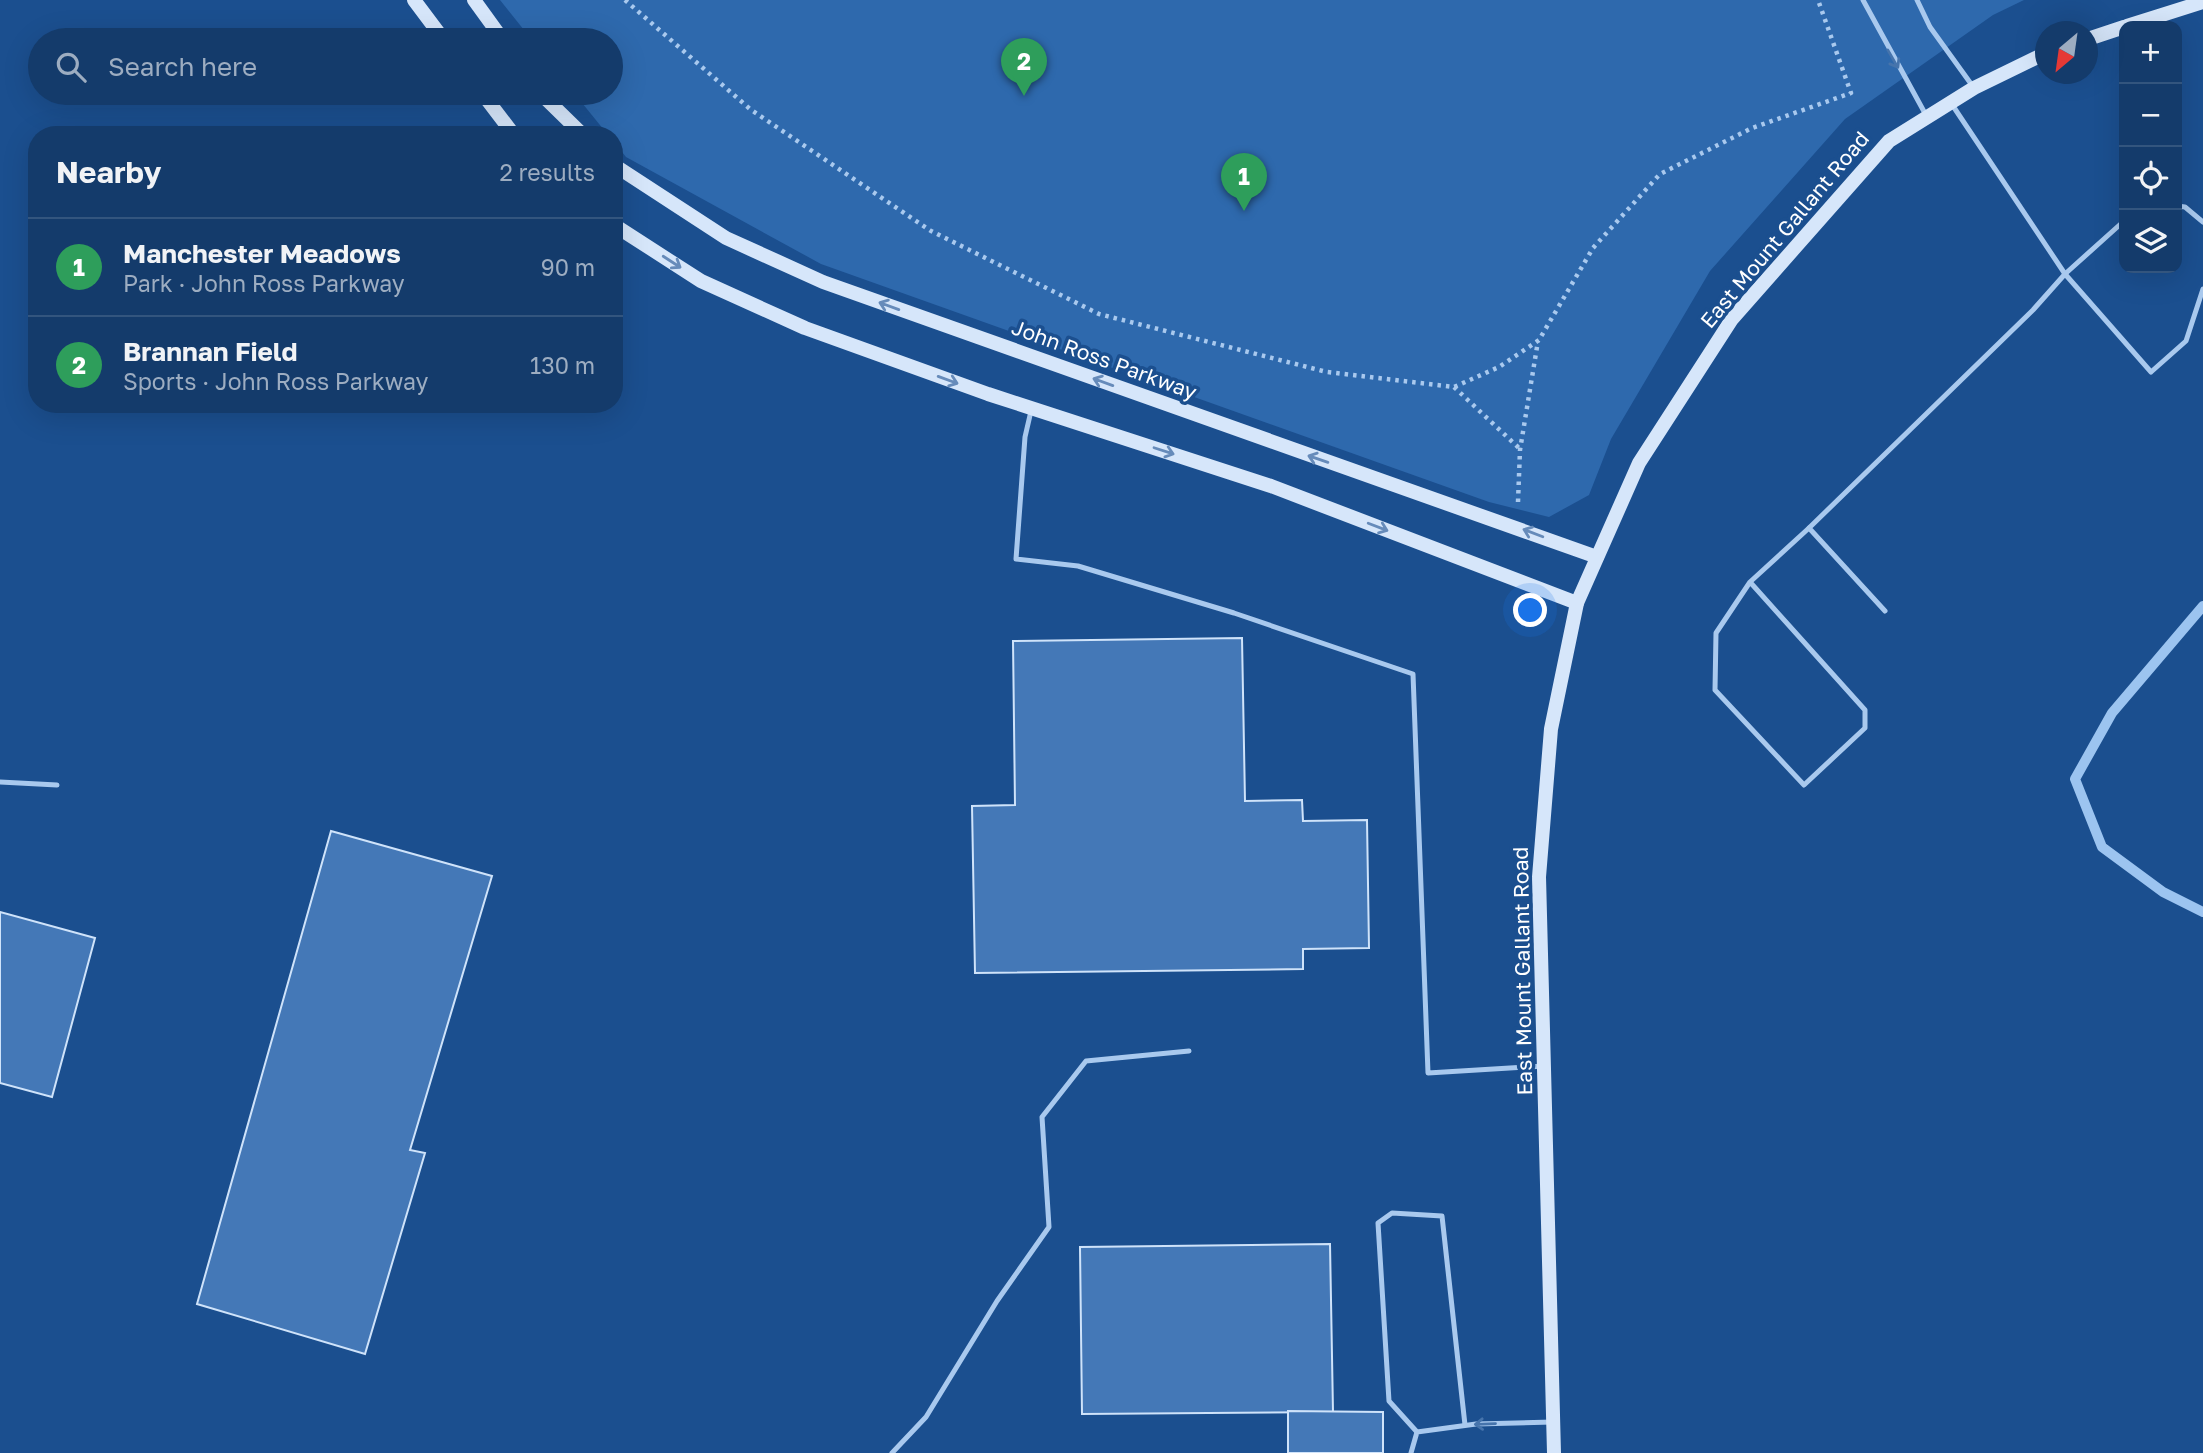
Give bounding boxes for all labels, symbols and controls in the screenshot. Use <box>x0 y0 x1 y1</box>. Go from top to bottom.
north arrow <box>2035 21 2098 84</box>
map controls <box>2119 21 2182 273</box>
button: + <box>2119 21 2182 84</box>
search box <box>28 28 623 105</box>
pin: 2 <box>1001 38 1047 96</box>
icon: search <box>52 48 90 86</box>
one-way arrow <box>1886 49 1900 69</box>
text: Search here <box>108 51 257 82</box>
button: − <box>2119 84 2182 147</box>
street label: East Mount Gallant Road <box>1694 126 1874 333</box>
button: locate <box>2119 147 2182 210</box>
pin: 1 <box>1221 153 1267 211</box>
text: Nearby <box>56 154 161 190</box>
text: 2 results <box>499 158 595 186</box>
button: layers <box>2119 210 2182 273</box>
text: Manchester Meadows <box>123 238 401 269</box>
text: 1 <box>73 253 85 281</box>
text: 90 m <box>541 253 595 281</box>
one-way arrow <box>661 255 681 269</box>
text: Park · John Ross Parkway <box>123 269 405 297</box>
one-way arrow <box>879 299 901 311</box>
street label: John Ross Parkway <box>1008 314 1201 405</box>
text: Brannan Field <box>123 336 297 367</box>
text: 2 <box>72 351 86 379</box>
text: 130 m <box>530 351 595 379</box>
text: Sports · John Ross Parkway <box>123 367 428 395</box>
one-way arrow <box>936 374 958 387</box>
one-way arrow <box>1093 375 1115 387</box>
one-way arrow <box>1152 446 1174 458</box>
one-way arrow <box>1307 452 1329 464</box>
one-way arrow <box>1367 522 1388 534</box>
one-way arrow <box>1522 525 1544 538</box>
your location <box>1513 593 1547 627</box>
street label: East Mount Gallant Road <box>1507 846 1537 1096</box>
one-way arrow <box>1474 1417 1497 1430</box>

